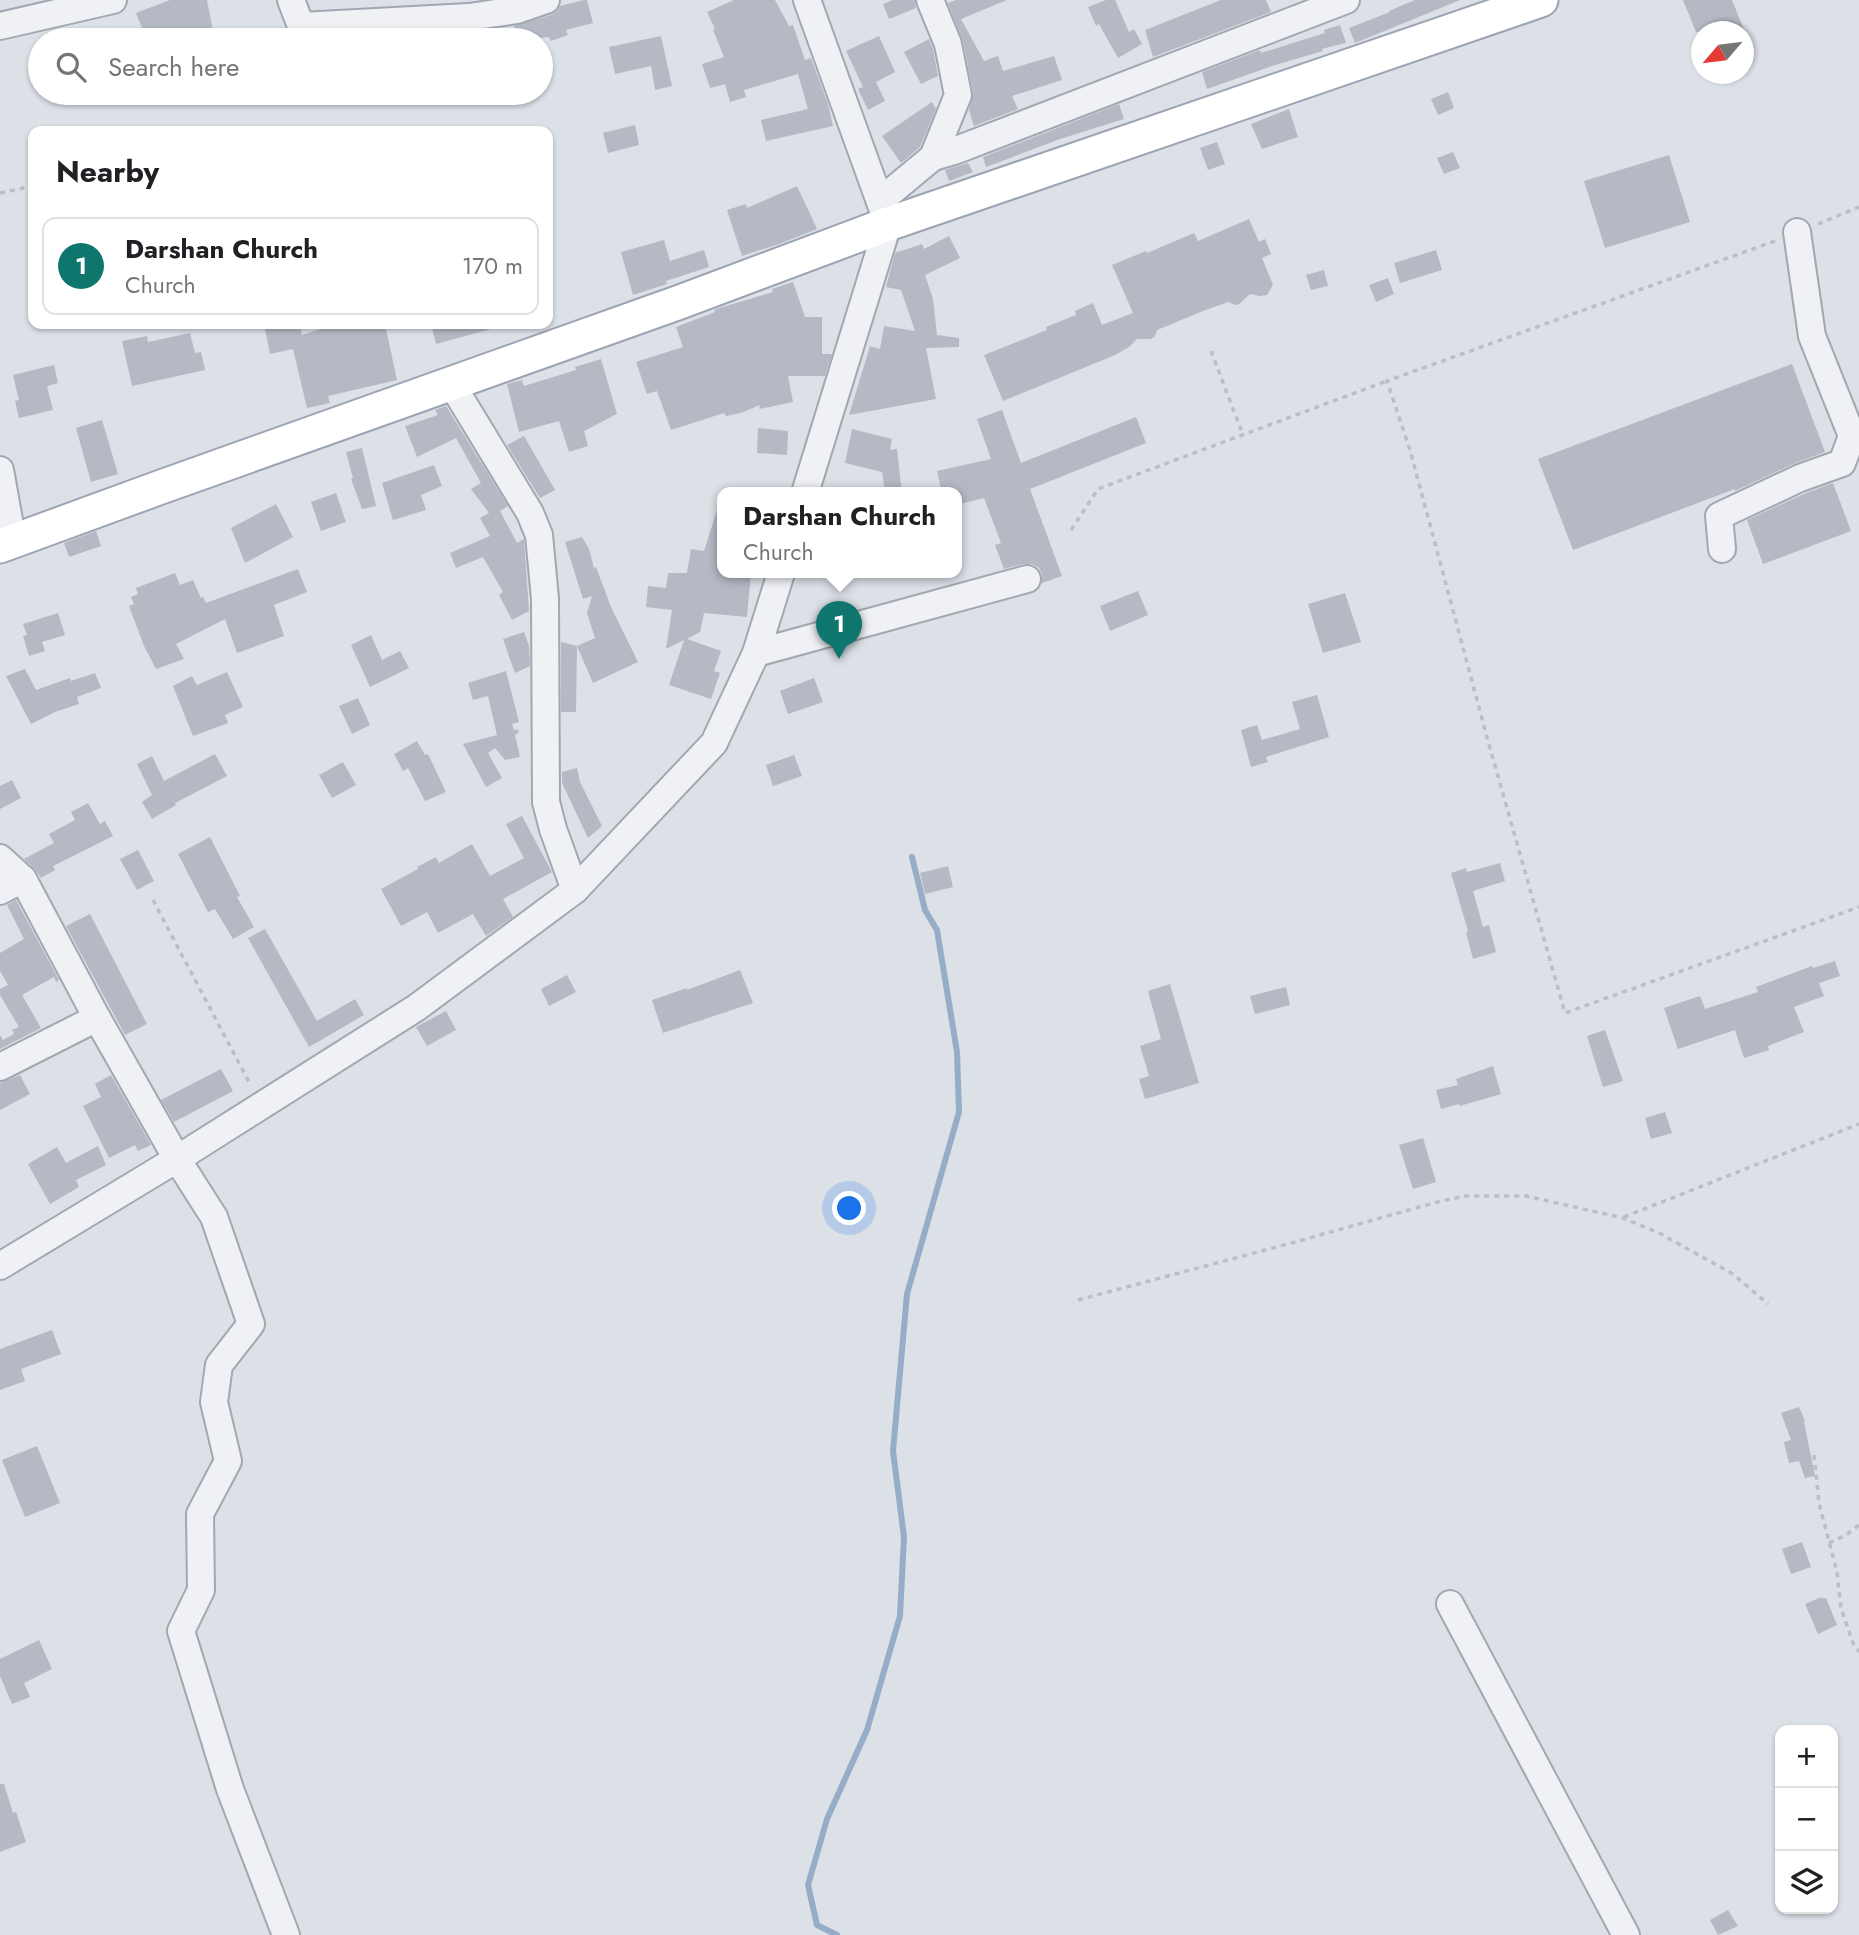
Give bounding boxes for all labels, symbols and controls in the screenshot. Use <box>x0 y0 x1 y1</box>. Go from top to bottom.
north arrow <box>1691 21 1754 84</box>
search box <box>28 28 553 105</box>
icon: search <box>52 48 90 86</box>
text: Search here <box>108 48 240 86</box>
text: Nearby <box>56 150 159 193</box>
text: Darshan Church <box>125 230 318 268</box>
text: 1 <box>75 249 87 283</box>
text: 170 m <box>462 249 523 283</box>
text: Church <box>125 268 196 302</box>
popup <box>717 487 962 578</box>
text: Darshan Church <box>743 497 936 535</box>
text: Church <box>743 535 813 569</box>
pin: 1 <box>816 601 862 659</box>
your location <box>832 1191 866 1225</box>
map controls <box>1775 1725 1838 1914</box>
button: + <box>1775 1725 1838 1788</box>
button: − <box>1775 1788 1838 1851</box>
button: layers <box>1775 1851 1838 1914</box>

